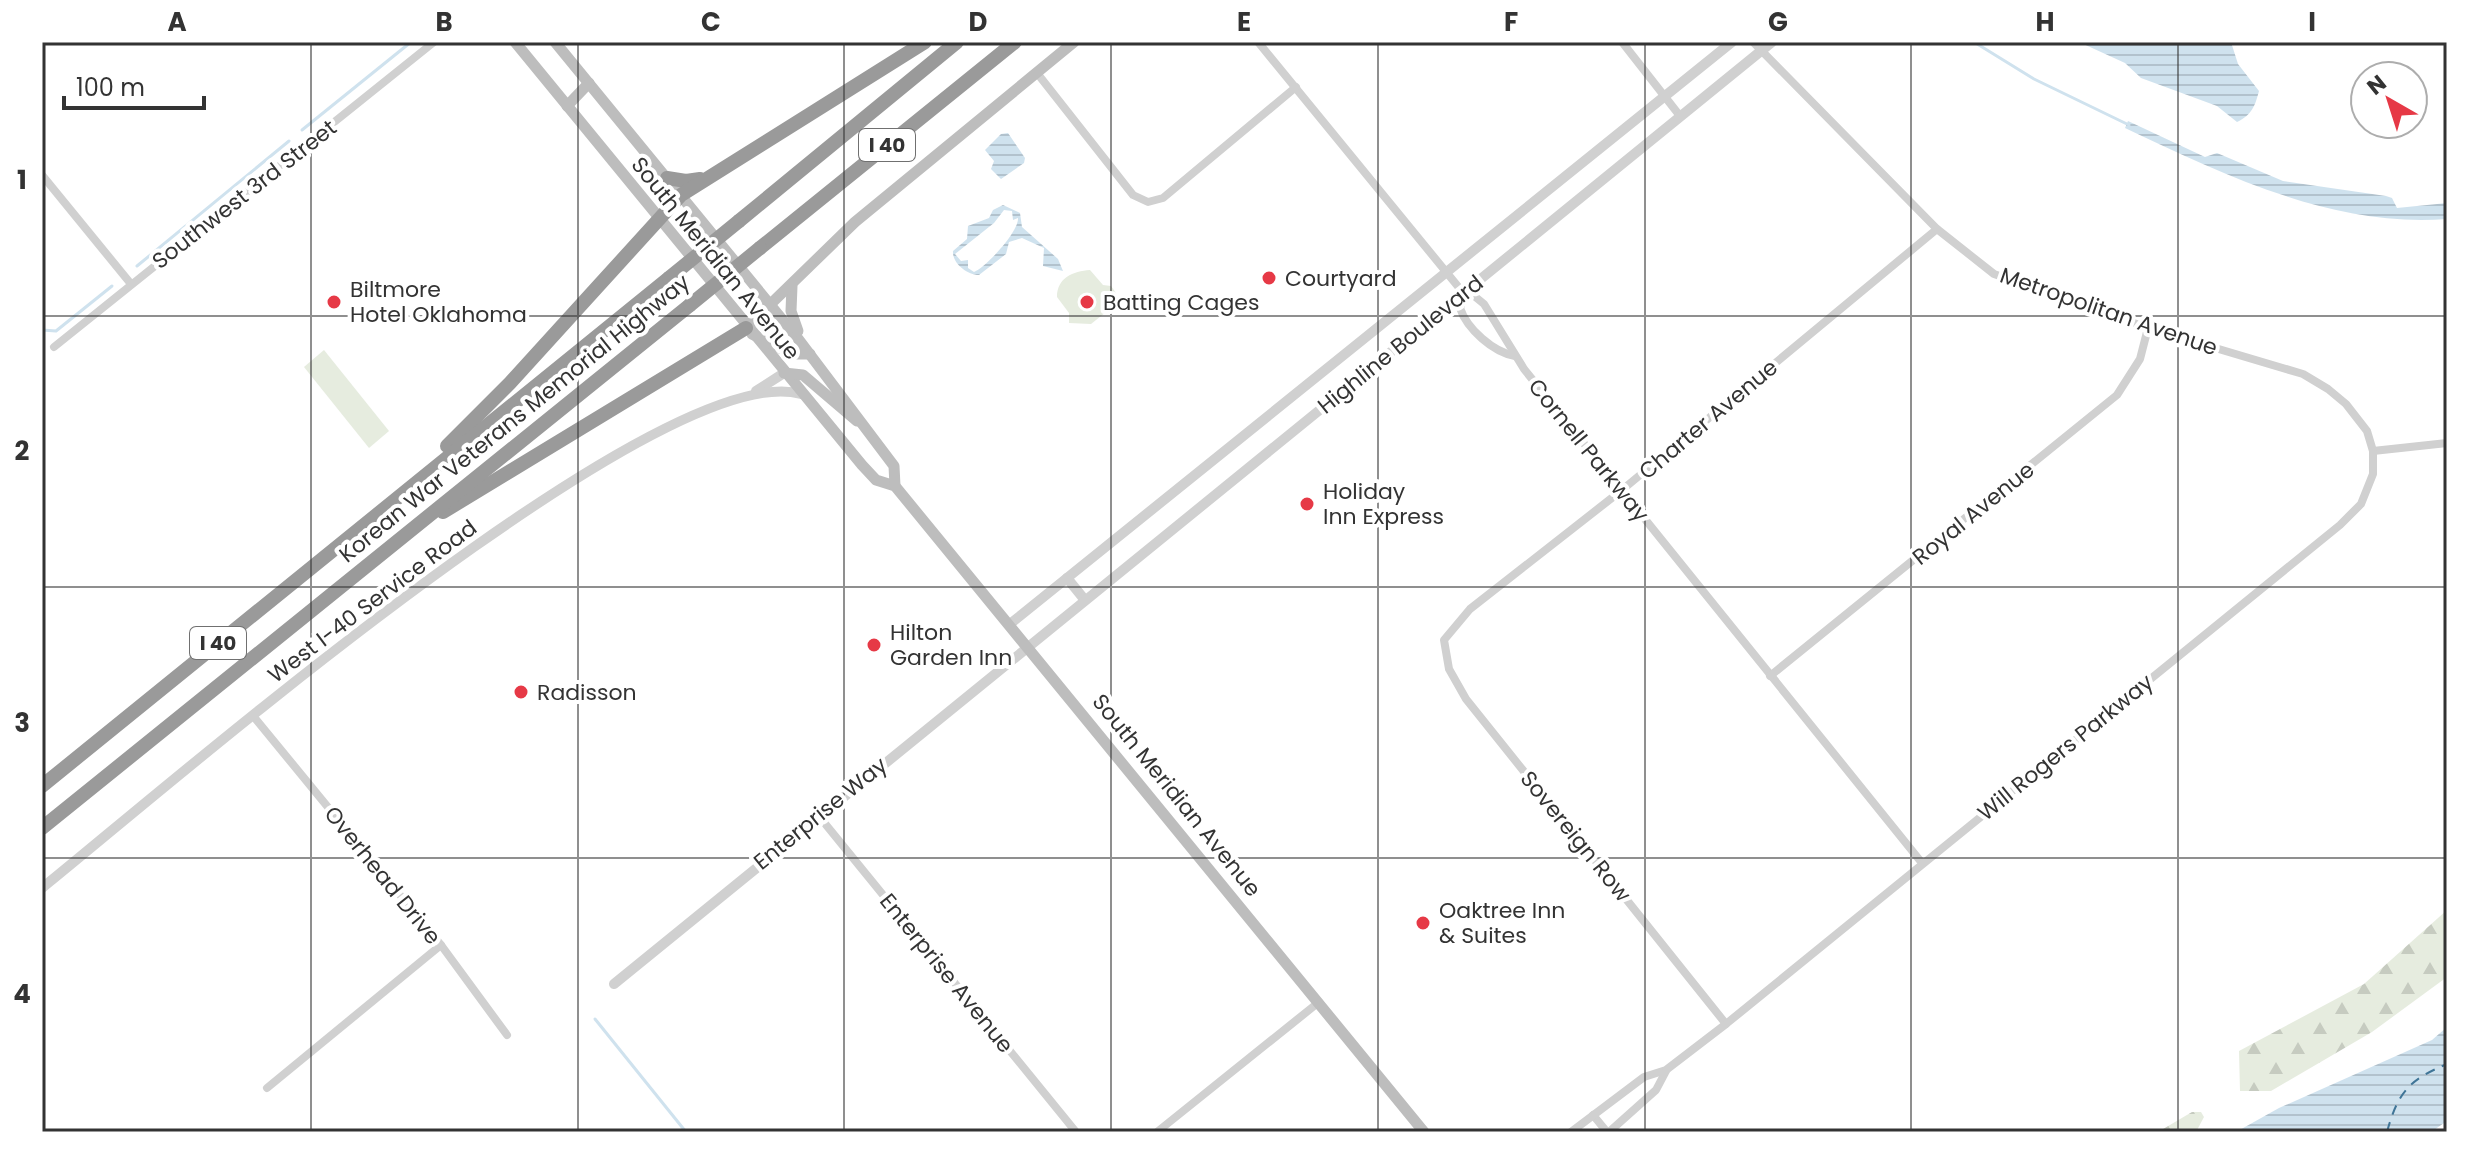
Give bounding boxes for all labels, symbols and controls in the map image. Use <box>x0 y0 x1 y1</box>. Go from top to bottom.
text: A <box>167 4 187 40</box>
text: B <box>435 4 453 40</box>
text: C <box>701 4 721 40</box>
text: D <box>969 4 988 40</box>
text: E <box>1237 4 1251 40</box>
text: F <box>1504 4 1518 40</box>
text: G <box>1768 4 1788 40</box>
text: H <box>2035 4 2055 40</box>
text: I <box>2308 4 2316 40</box>
scale bar <box>64 60 204 110</box>
north arrow <box>2349 60 2429 140</box>
text: N <box>2361 68 2393 102</box>
text: 100 m <box>76 71 145 104</box>
street label: Southwest 3rd Street <box>146 112 343 276</box>
road number: I 40 <box>859 129 915 161</box>
street label: South Meridian Avenue <box>624 150 807 366</box>
text: 1 <box>17 162 27 198</box>
street label: Metropolitan Avenue <box>1996 260 2222 363</box>
place label: Courtyard <box>1285 263 1397 294</box>
street label: Korean War Veterans Memorial Highway <box>332 267 697 570</box>
street label: Highline Boulevard <box>1311 268 1490 421</box>
marker: Courtyard <box>1260 269 1278 287</box>
place label: Biltmore Hotel Oklahoma <box>350 274 527 330</box>
place label: Batting Cages <box>1103 287 1259 318</box>
marker: Biltmore Hotel Oklahoma <box>325 293 343 311</box>
marker: Batting Cages <box>1078 293 1096 311</box>
street label: Charter Avenue <box>1632 352 1784 487</box>
street label: Cornell Parkway <box>1521 372 1656 529</box>
text: 2 <box>15 433 30 469</box>
street label: Royal Avenue <box>1906 455 2041 572</box>
place label: Holiday Inn Express <box>1323 476 1444 532</box>
marker: Holiday Inn Express <box>1298 495 1316 513</box>
street label: West I-40 Service Road <box>261 513 483 690</box>
place label: Hilton Garden Inn <box>890 617 1012 673</box>
road number: I 40 <box>190 627 246 659</box>
marker: Hilton Garden Inn <box>865 636 883 654</box>
street label: Will Rogers Parkway <box>1971 667 2160 828</box>
place label: Radisson <box>537 677 637 708</box>
marker: Radisson <box>512 683 530 701</box>
street label: South Meridian Avenue <box>1085 687 1268 903</box>
text: 3 <box>14 705 30 741</box>
street label: Enterprise Way <box>747 750 894 877</box>
street label: Sovereign Row <box>1513 764 1638 908</box>
street label: Overhead Drive <box>317 800 448 951</box>
street label: Enterprise Avenue <box>872 887 1021 1060</box>
place label: Oaktree Inn & Suites <box>1439 895 1565 951</box>
marker: Oaktree Inn & Suites <box>1414 914 1432 932</box>
text: 4 <box>13 976 31 1012</box>

